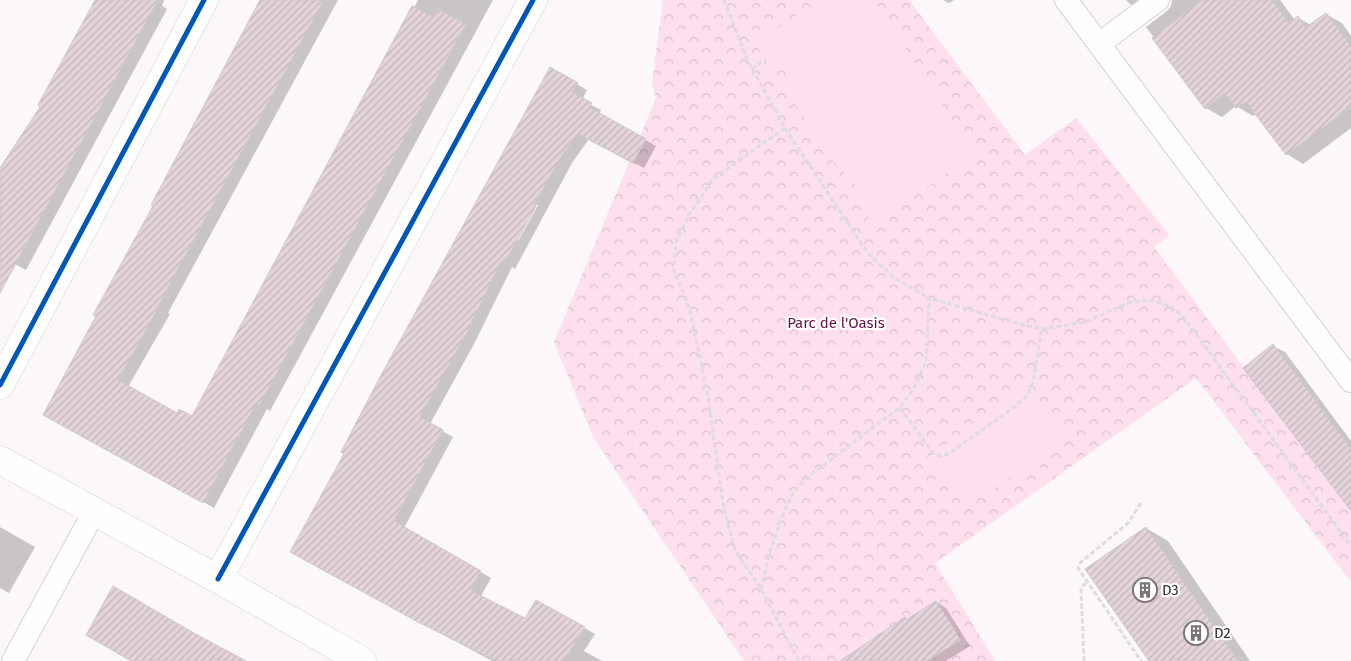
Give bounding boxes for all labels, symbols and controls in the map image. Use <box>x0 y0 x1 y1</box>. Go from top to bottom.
park label: Parc de l'Oasis <box>787 314 885 332</box>
building icon: D3 <box>1132 577 1158 603</box>
place label: D3 <box>1162 581 1179 599</box>
building icon: D2 <box>1183 620 1209 646</box>
place label: D2 <box>1214 624 1231 642</box>

